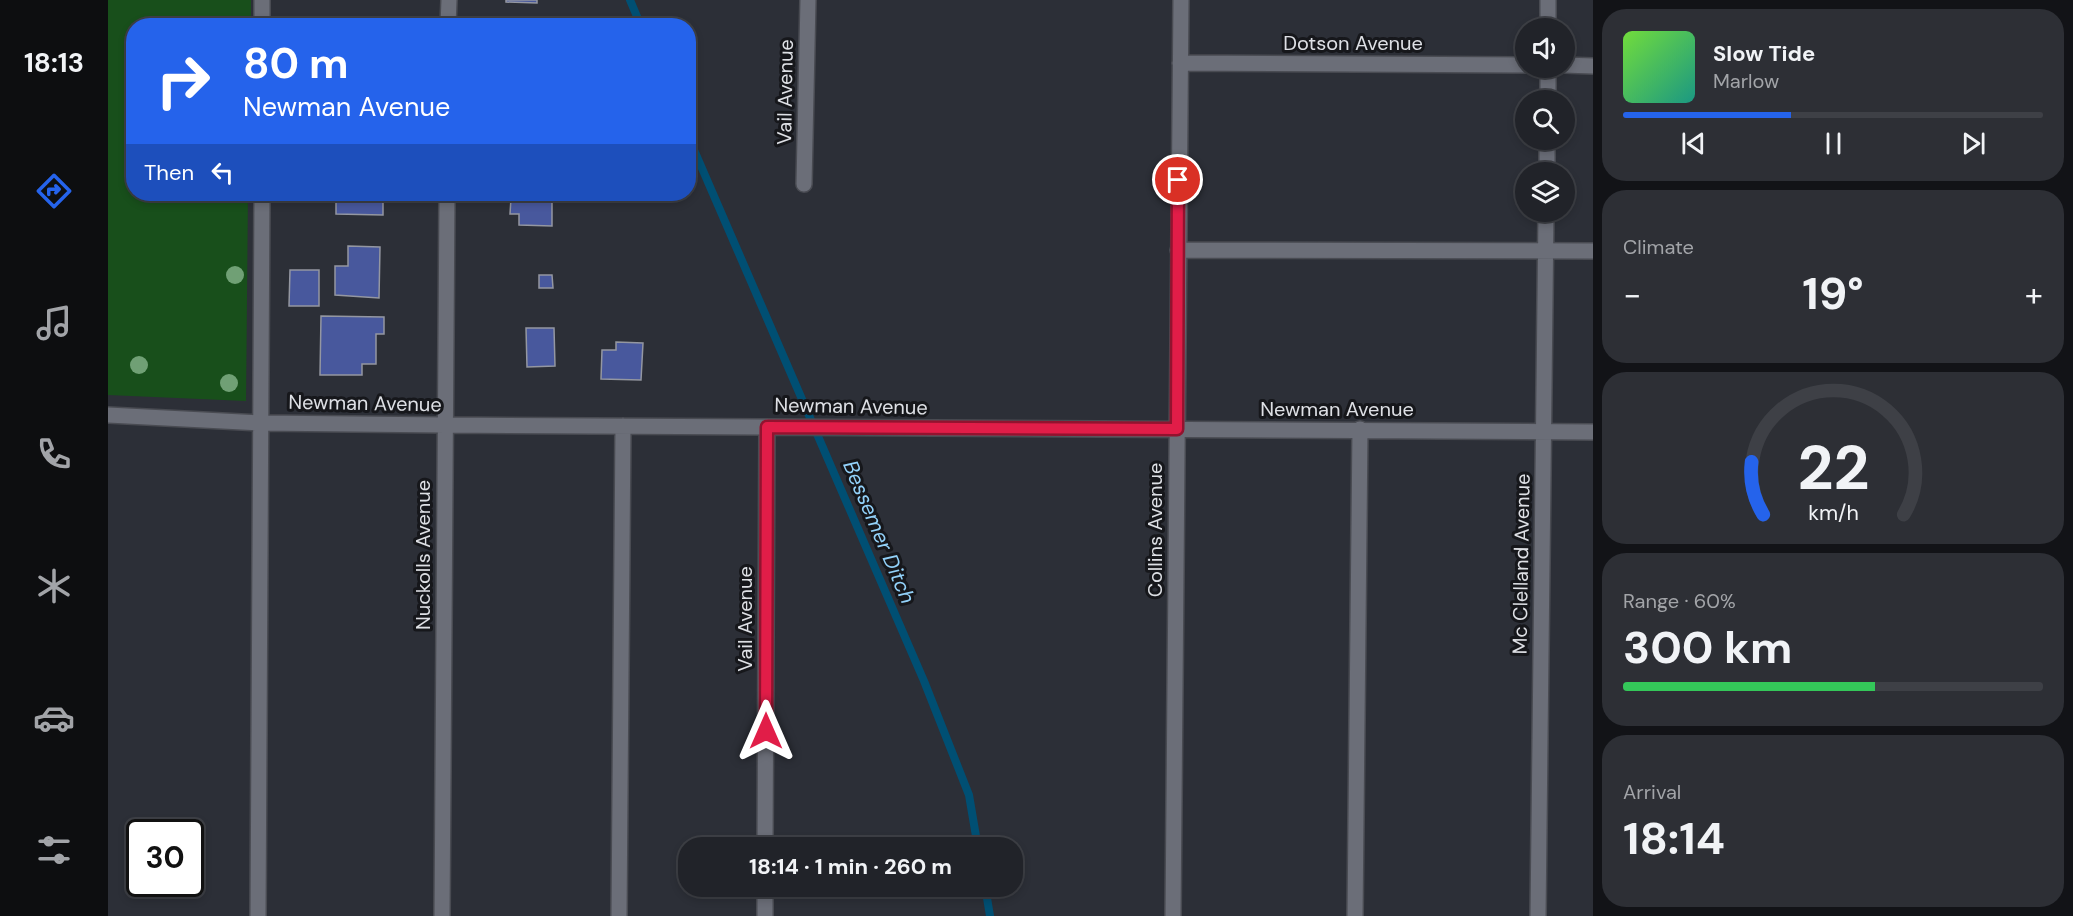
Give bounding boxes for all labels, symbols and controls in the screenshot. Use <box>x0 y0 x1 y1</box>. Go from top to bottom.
map controls <box>1515 18 1575 222</box>
button: sound <box>1515 18 1575 78</box>
street label: Dotson Avenue <box>1283 30 1423 56</box>
text: 80 m <box>243 36 349 91</box>
street label: Vail Avenue <box>771 39 799 145</box>
text: Slow Tide <box>1713 39 1815 68</box>
icon: right <box>144 42 222 120</box>
text: 18:13 <box>24 45 84 80</box>
text: Marlow <box>1713 68 1779 94</box>
text: Newman Avenue <box>243 89 450 124</box>
button: search <box>1515 90 1575 150</box>
icon: previous <box>1677 127 1710 160</box>
icon: pause <box>1817 127 1850 160</box>
icon: next <box>1957 127 1990 160</box>
pin <box>1152 154 1203 205</box>
icon: left <box>206 156 239 189</box>
text: Then <box>144 158 194 187</box>
button: layers <box>1515 162 1575 222</box>
icon: arrive <box>1161 163 1194 196</box>
icon: directions <box>33 170 75 212</box>
text: Climate <box>1623 234 1694 260</box>
text: 19° <box>1802 264 1864 323</box>
text: − <box>1623 273 1641 316</box>
text: + <box>2025 273 2043 316</box>
icon: music <box>33 302 75 344</box>
street label: Newman Avenue <box>288 389 442 417</box>
street label: Newman Avenue <box>774 392 928 420</box>
street label: Newman Avenue <box>1260 396 1414 422</box>
text: 22 <box>1797 427 1869 508</box>
icon: phone <box>33 433 75 475</box>
water label: Bessemer Ditch <box>836 456 922 608</box>
street label: Collins Avenue <box>1142 463 1168 597</box>
street label: Mc Clelland Avenue <box>1506 473 1536 655</box>
street label: Nuckolls Avenue <box>410 480 436 630</box>
text: km/h <box>1808 499 1858 527</box>
icon: climate <box>33 565 75 607</box>
street label: Vail Avenue <box>732 566 758 672</box>
text: Range · 60% <box>1623 588 1736 614</box>
text: 300 km <box>1623 618 1792 677</box>
icon: car <box>33 697 75 739</box>
position arrow <box>734 699 798 763</box>
text: Arrival <box>1623 779 1681 805</box>
text: 18:14 <box>1623 809 1725 868</box>
speed limit sign: 30 <box>126 819 204 897</box>
icon: filters <box>33 829 75 871</box>
text: 18:14 · 1 min · 260 m <box>749 852 952 881</box>

